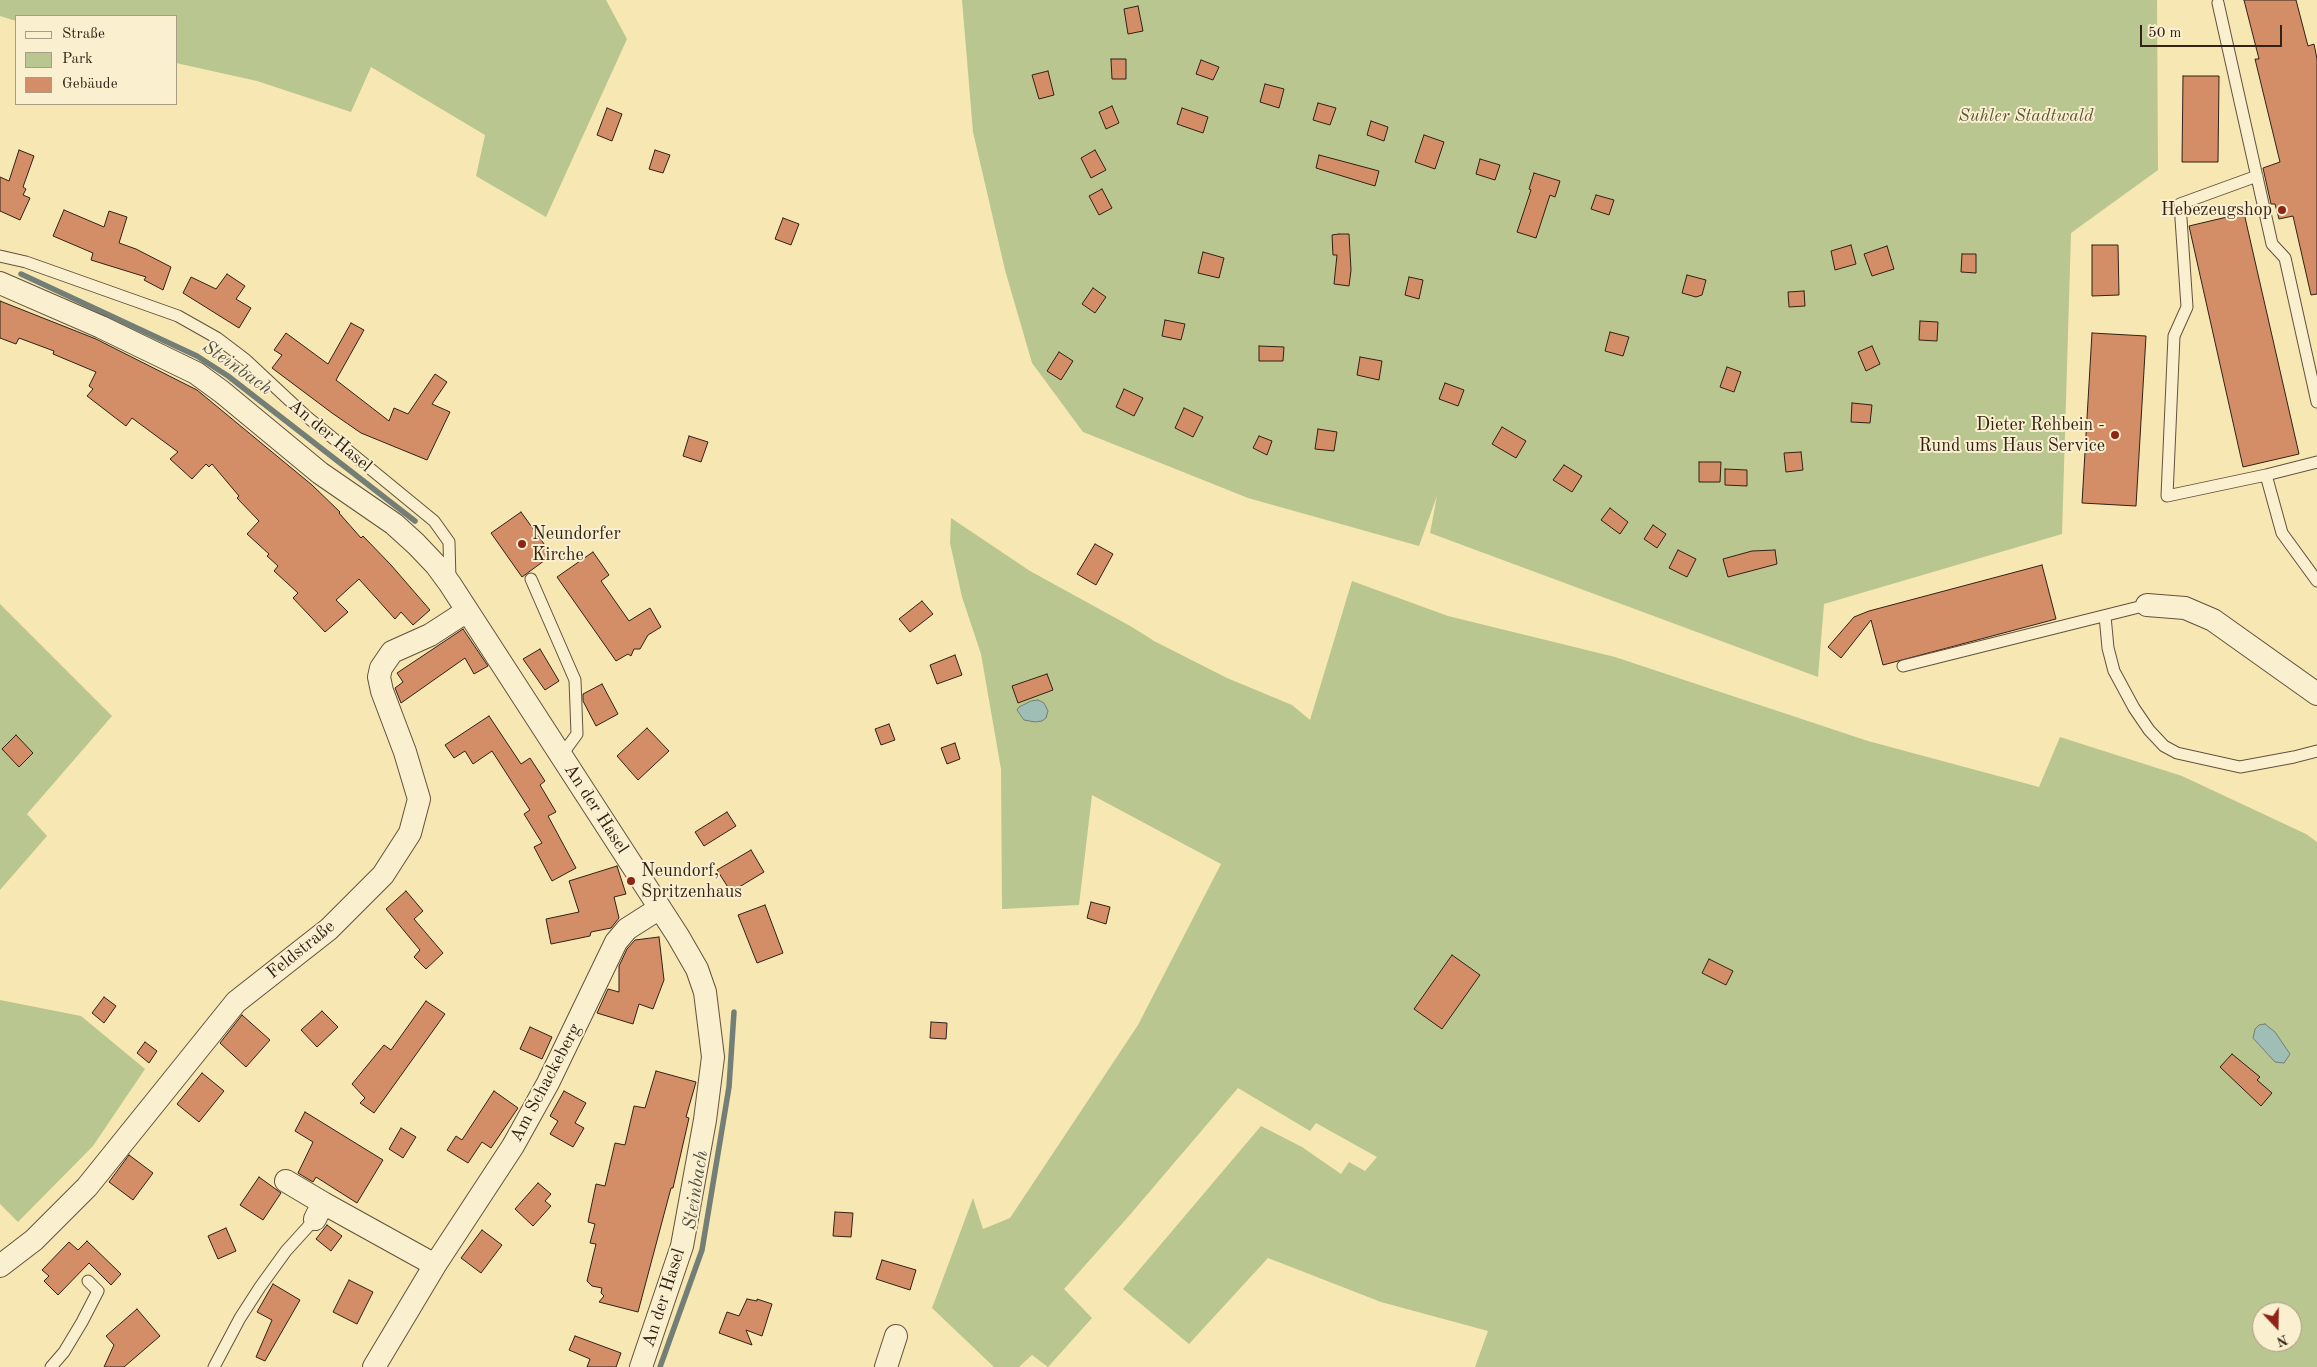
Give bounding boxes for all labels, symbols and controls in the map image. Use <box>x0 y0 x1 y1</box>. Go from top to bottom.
legend <box>15 15 178 105</box>
scale bar <box>2142 15 2284 47</box>
text: 50 m <box>2148 26 2182 41</box>
text: Straße <box>62 27 105 42</box>
text: Park <box>62 52 93 67</box>
text: Gebäude <box>62 77 118 92</box>
park label: Suhler Stadtwald <box>1958 105 2094 127</box>
place label: Hebezeugshop <box>2161 199 2272 221</box>
marker: Hebezeugshop <box>2276 204 2288 216</box>
water label: Steinbach <box>198 336 276 400</box>
street label: An der Hasel <box>284 395 376 477</box>
place label: Dieter Rehbein - Rund ums Haus Service <box>1919 414 2105 456</box>
marker: Dieter Rehbein - Rund ums Haus Service <box>2109 429 2121 441</box>
place label: Neundorfer Kirche <box>532 523 621 566</box>
marker: Neundorfer Kirche <box>516 538 528 550</box>
street label: An der Hasel <box>559 760 633 858</box>
place label: Neundorf, Spritzenhaus <box>641 860 742 902</box>
marker: Neundorf, Spritzenhaus <box>625 875 637 887</box>
street label: Feldstraße <box>263 916 339 984</box>
street label: Am Schackeberg <box>506 1020 586 1146</box>
water label: Steinbach <box>678 1149 714 1231</box>
street label: An der Hasel <box>638 1246 690 1350</box>
north arrow <box>2252 1302 2302 1352</box>
text: N <box>2275 1332 2290 1349</box>

